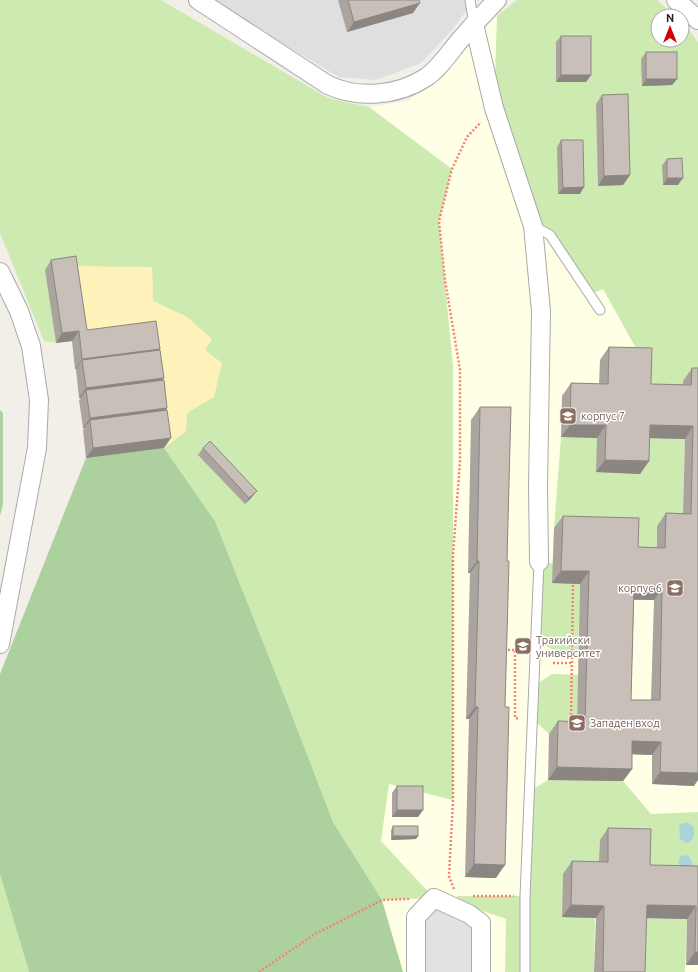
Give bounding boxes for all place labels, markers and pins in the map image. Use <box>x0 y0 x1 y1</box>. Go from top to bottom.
school or university icon: корпус 7 <box>558 406 578 426</box>
place label: корпус 7 <box>581 410 625 422</box>
school or university icon: корпус 6 <box>665 578 685 598</box>
place label: корпус 6 <box>618 582 662 594</box>
place label: Тракийски университет <box>536 634 600 659</box>
school or university icon: Тракийски университет <box>513 636 533 656</box>
school or university icon: Западен вход <box>567 713 587 733</box>
place label: Западен вход <box>590 717 660 729</box>

